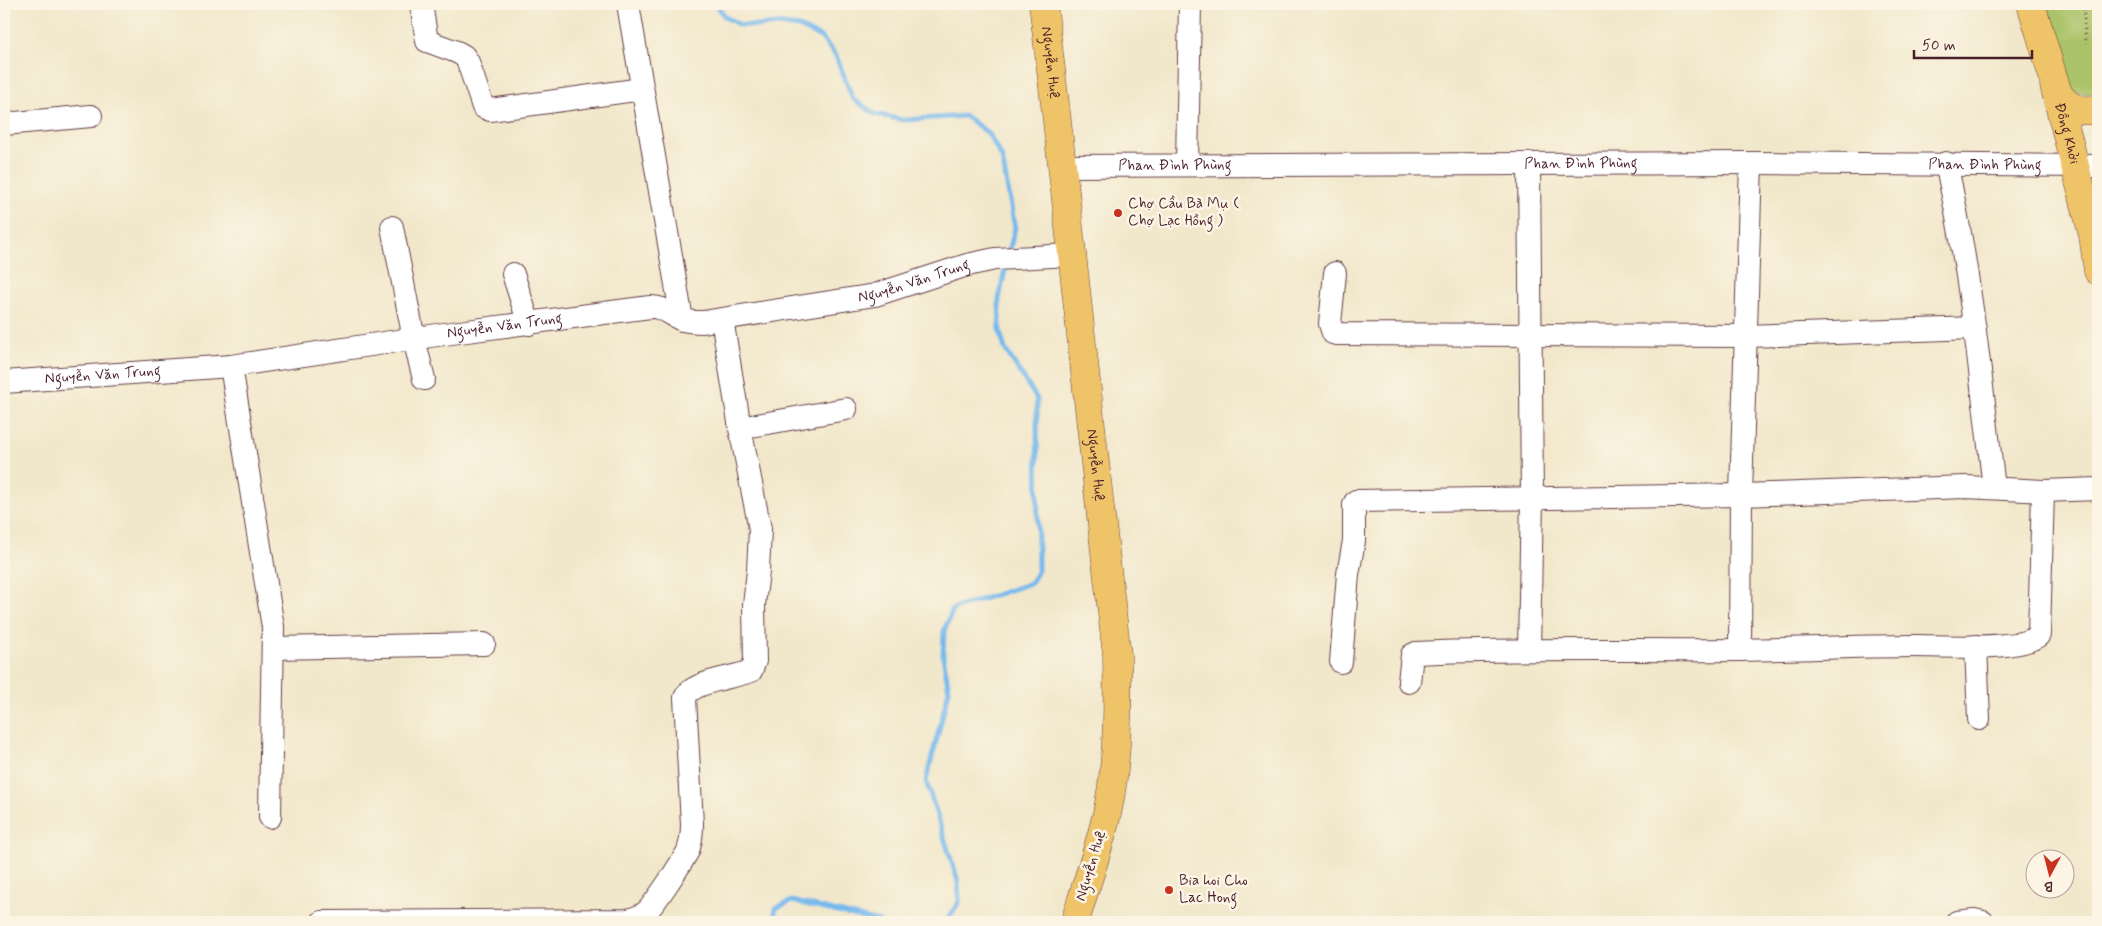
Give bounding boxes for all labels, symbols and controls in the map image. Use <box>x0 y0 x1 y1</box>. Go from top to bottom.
street label: Nguyễn Huệ <box>1036 25 1064 100</box>
scale bar <box>1914 28 2032 60</box>
text: 50 m <box>1922 36 1956 56</box>
street label: Đồng Khởi <box>2049 100 2084 166</box>
street label: Phan Đình Phùng <box>1524 153 1638 175</box>
street label: Phan Đình Phùng <box>1118 155 1232 176</box>
street label: Phan Đình Phùng <box>1928 155 2042 177</box>
place label: Chợ Cầu Bà Mụ ( Chợ Lạc Hồng ) <box>1128 194 1240 232</box>
marker: Chợ Cầu Bà Mụ ( Chợ Lạc Hồng ) <box>1112 207 1124 219</box>
street label: Nguyễn Văn Trung <box>857 255 973 308</box>
street label: Nguyễn Văn Trung <box>446 309 564 344</box>
street label: Nguyễn Văn Trung <box>44 361 161 389</box>
street label: Nguyễn Huệ <box>1081 428 1109 502</box>
street label: Nguyễn Huệ <box>1071 828 1112 904</box>
north arrow <box>2024 848 2074 898</box>
place label: Bia hoi Cho Lac Hong <box>1179 871 1248 909</box>
text: B <box>2043 876 2054 895</box>
marker: Bia hoi Cho Lac Hong <box>1163 884 1175 896</box>

